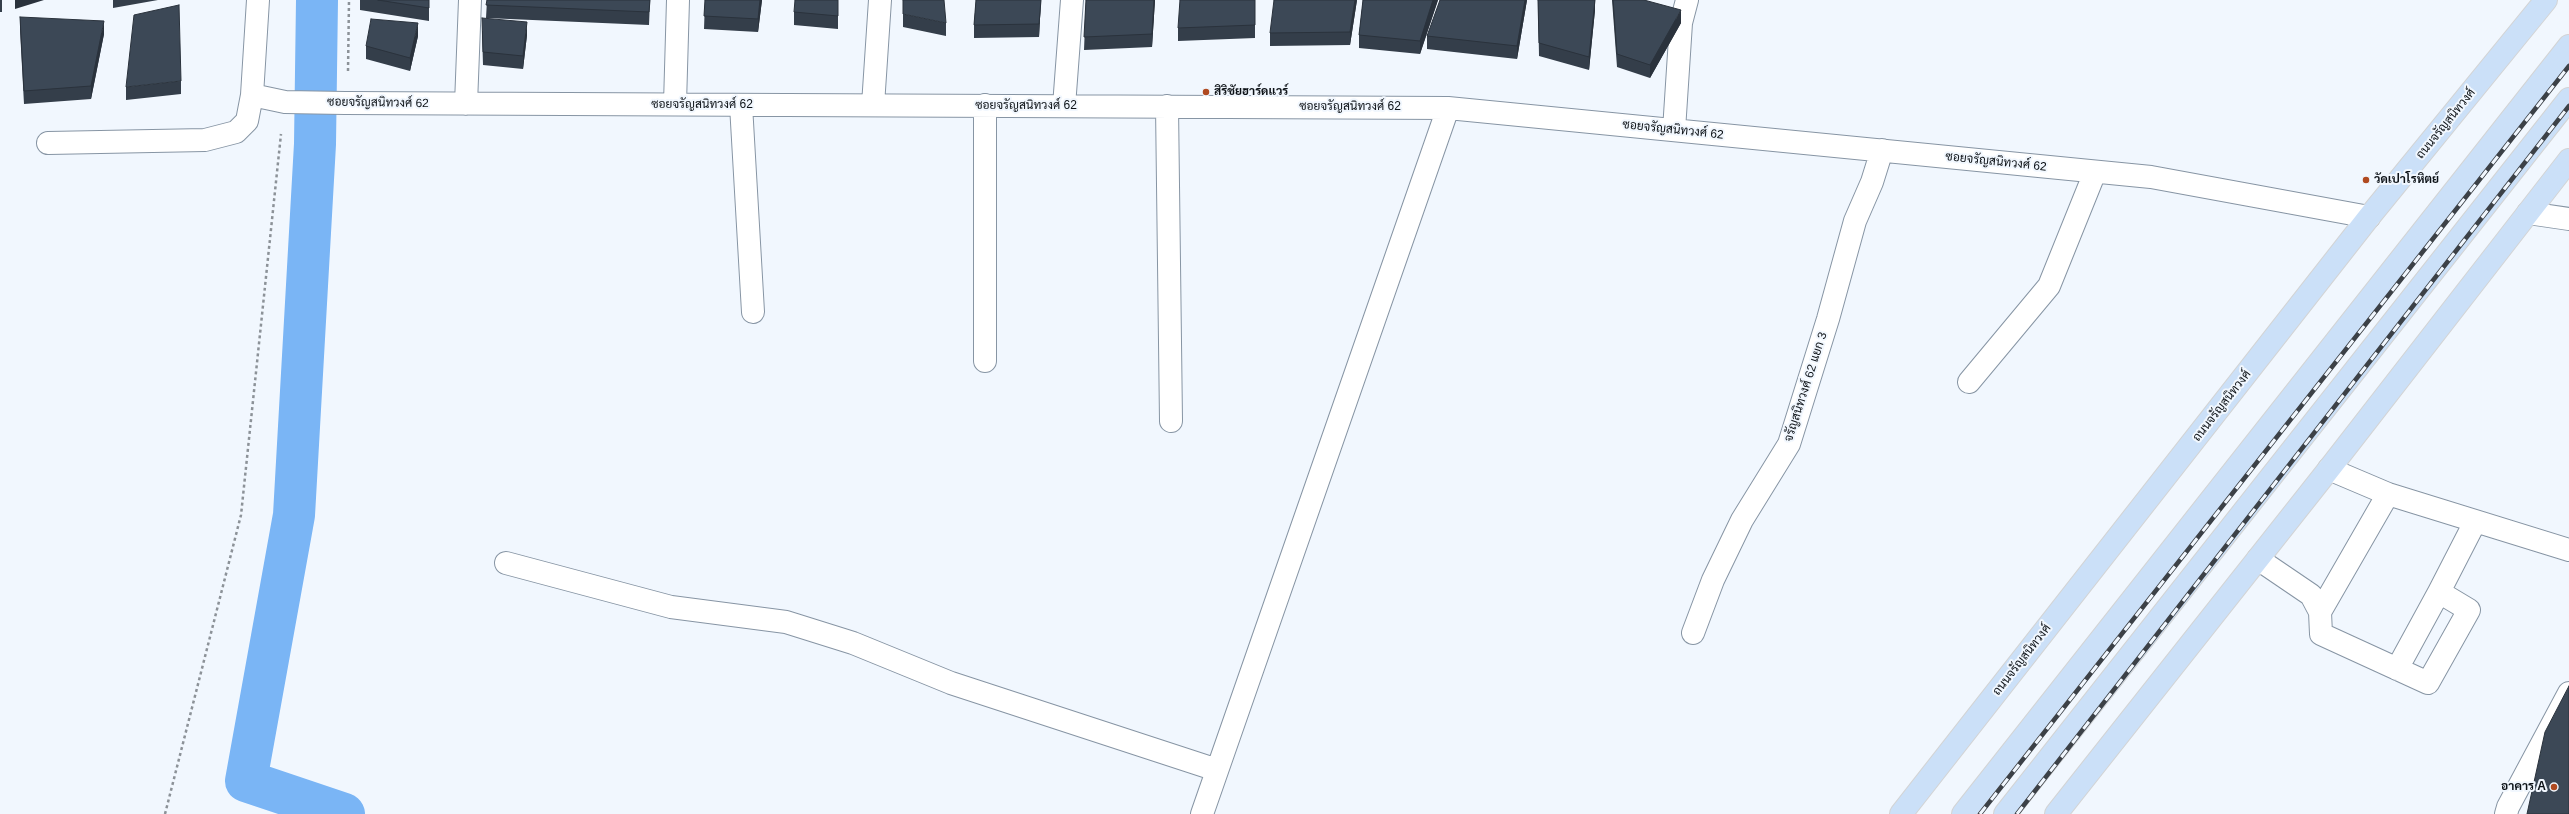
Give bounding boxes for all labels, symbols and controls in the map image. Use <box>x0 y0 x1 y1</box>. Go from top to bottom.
place label: สิริชัยฮาร์ดแวร์ <box>1214 85 1288 99</box>
street label: ถนนจรัญสนิทวงศ์ <box>2413 86 2479 162</box>
marker: สิริชัยฮาร์ดแวร์ <box>1201 87 1211 97</box>
street label: ซอยจรัญสนิทวงศ์ 62 <box>327 95 429 111</box>
street label: ซอยจรัญสนิทวงศ์ 62 <box>651 98 753 112</box>
street label: ซอยจรัญสนิทวงศ์ 62 <box>975 99 1077 113</box>
street label: ซอยจรัญสนิทวงศ์ 62 <box>1299 100 1401 114</box>
street label: ซอยจรัญสนิทวงศ์ 62 <box>1622 118 1724 142</box>
street label: ซอยจรัญสนิทวงศ์ 62 <box>1945 150 2047 174</box>
place label: วัดเปาโรหิตย์ <box>2374 173 2439 187</box>
marker: วัดเปาโรหิตย์ <box>2361 175 2371 185</box>
street label: จรัญสนิทวงศ์ 62 แยก 3 <box>1781 330 1831 444</box>
street label: ถนนจรัญสนิทวงศ์ <box>2190 368 2254 444</box>
street label: ถนนจรัญสนิทวงศ์ <box>1990 622 2054 698</box>
place label: อาคาร A <box>2501 780 2546 794</box>
marker: อาคาร A <box>2549 782 2559 792</box>

